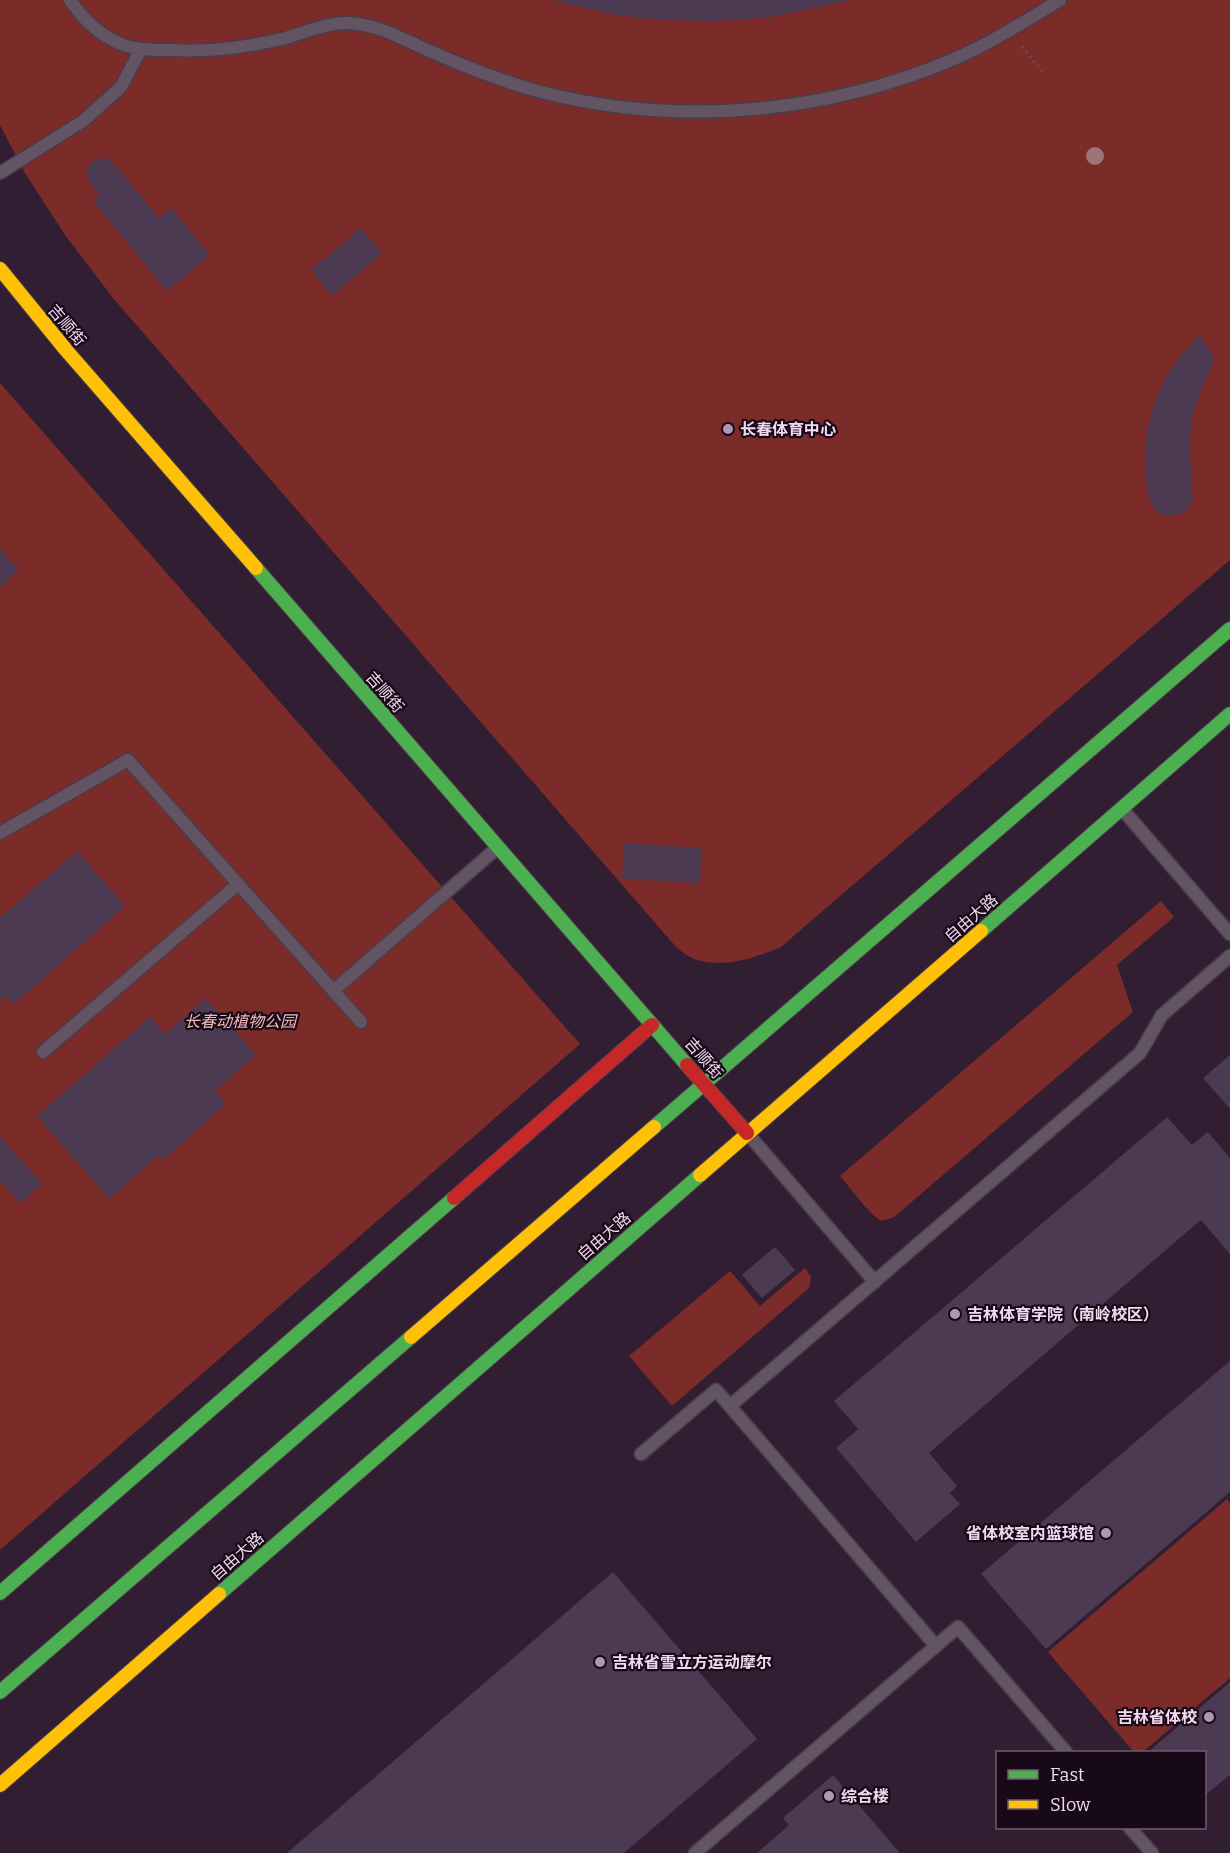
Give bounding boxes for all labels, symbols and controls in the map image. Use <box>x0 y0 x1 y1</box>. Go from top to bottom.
street label: 吉顺街 <box>44 301 90 349</box>
place label: 长春体育中心 <box>740 420 836 439</box>
marker: 长春体育中心 <box>721 422 735 436</box>
street label: 吉顺街 <box>362 668 408 716</box>
street label: 自由大路 <box>941 890 1001 946</box>
park label: 长春动植物公园 <box>184 1012 298 1031</box>
street label: 吉顺街 <box>681 1034 727 1082</box>
street label: 自由大路 <box>574 1208 634 1264</box>
place label: 吉林体育学院（南岭校区） <box>967 1305 1159 1324</box>
marker: 吉林体育学院（南岭校区） <box>948 1307 962 1321</box>
place label: 省体校室内篮球馆 <box>966 1524 1094 1543</box>
marker: 省体校室内篮球馆 <box>1099 1526 1113 1540</box>
street label: 自由大路 <box>207 1528 267 1584</box>
place label: 吉林省雪立方运动摩尔 <box>612 1653 772 1672</box>
marker: 吉林省雪立方运动摩尔 <box>593 1655 607 1669</box>
place label: 吉林省体校 <box>1117 1708 1198 1727</box>
marker: 吉林省体校 <box>1202 1710 1216 1724</box>
legend <box>996 1751 1206 1829</box>
text: Fast <box>1050 1764 1085 1786</box>
place label: 综合楼 <box>841 1787 889 1806</box>
marker: 综合楼 <box>822 1789 836 1803</box>
text: Slow <box>1050 1794 1091 1816</box>

